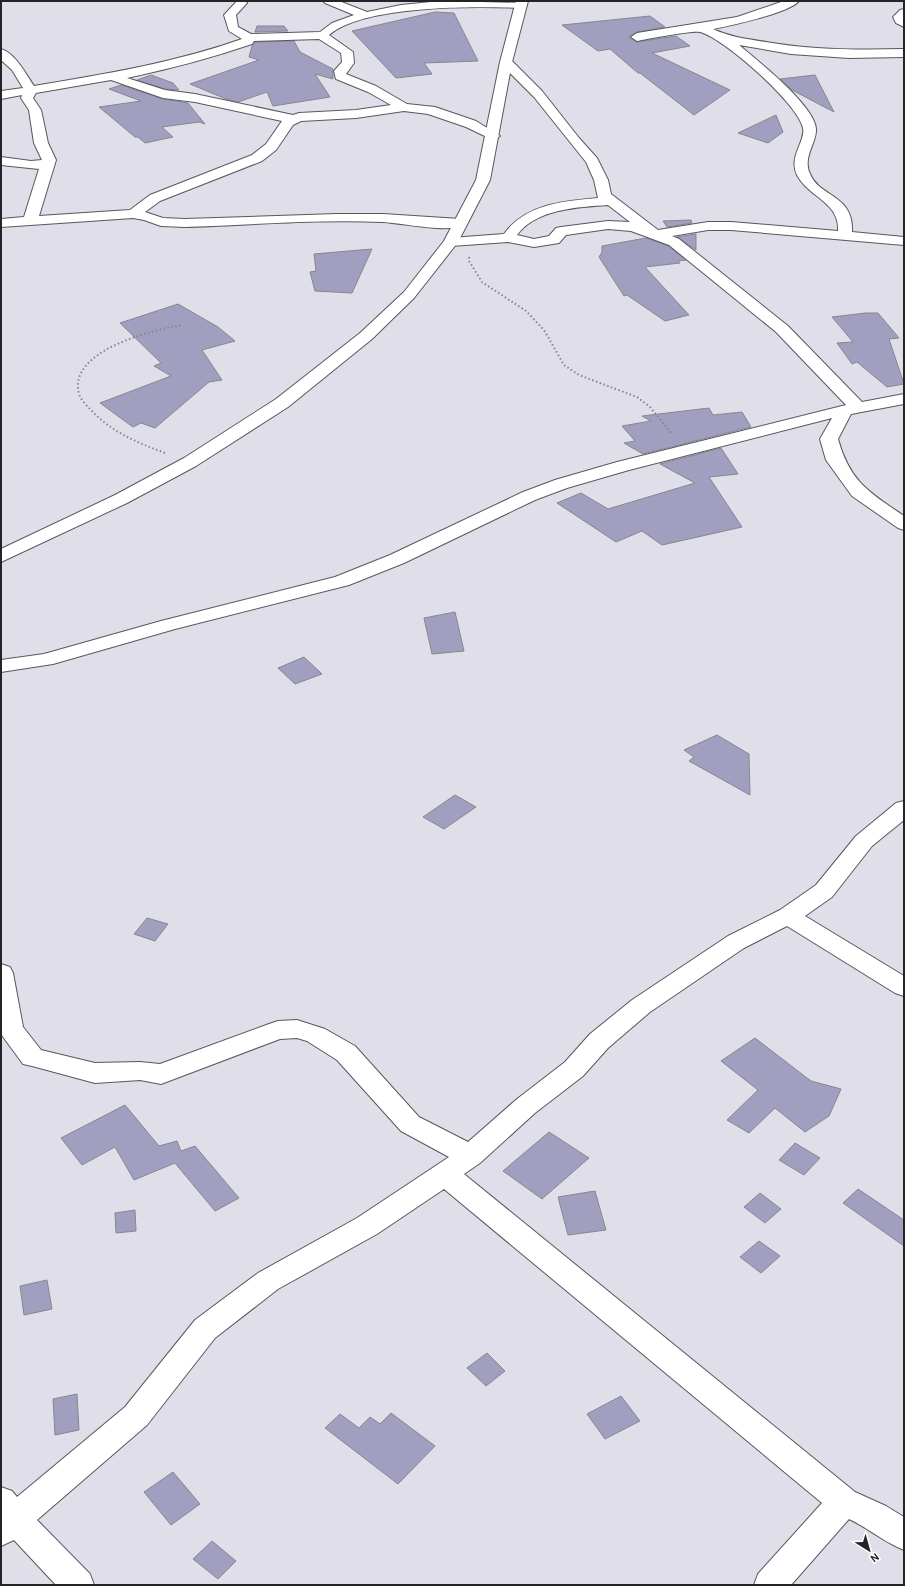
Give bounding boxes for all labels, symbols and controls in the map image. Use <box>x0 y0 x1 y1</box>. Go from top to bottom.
north arrow <box>849 1530 889 1570</box>
text: N <box>868 1550 882 1565</box>

